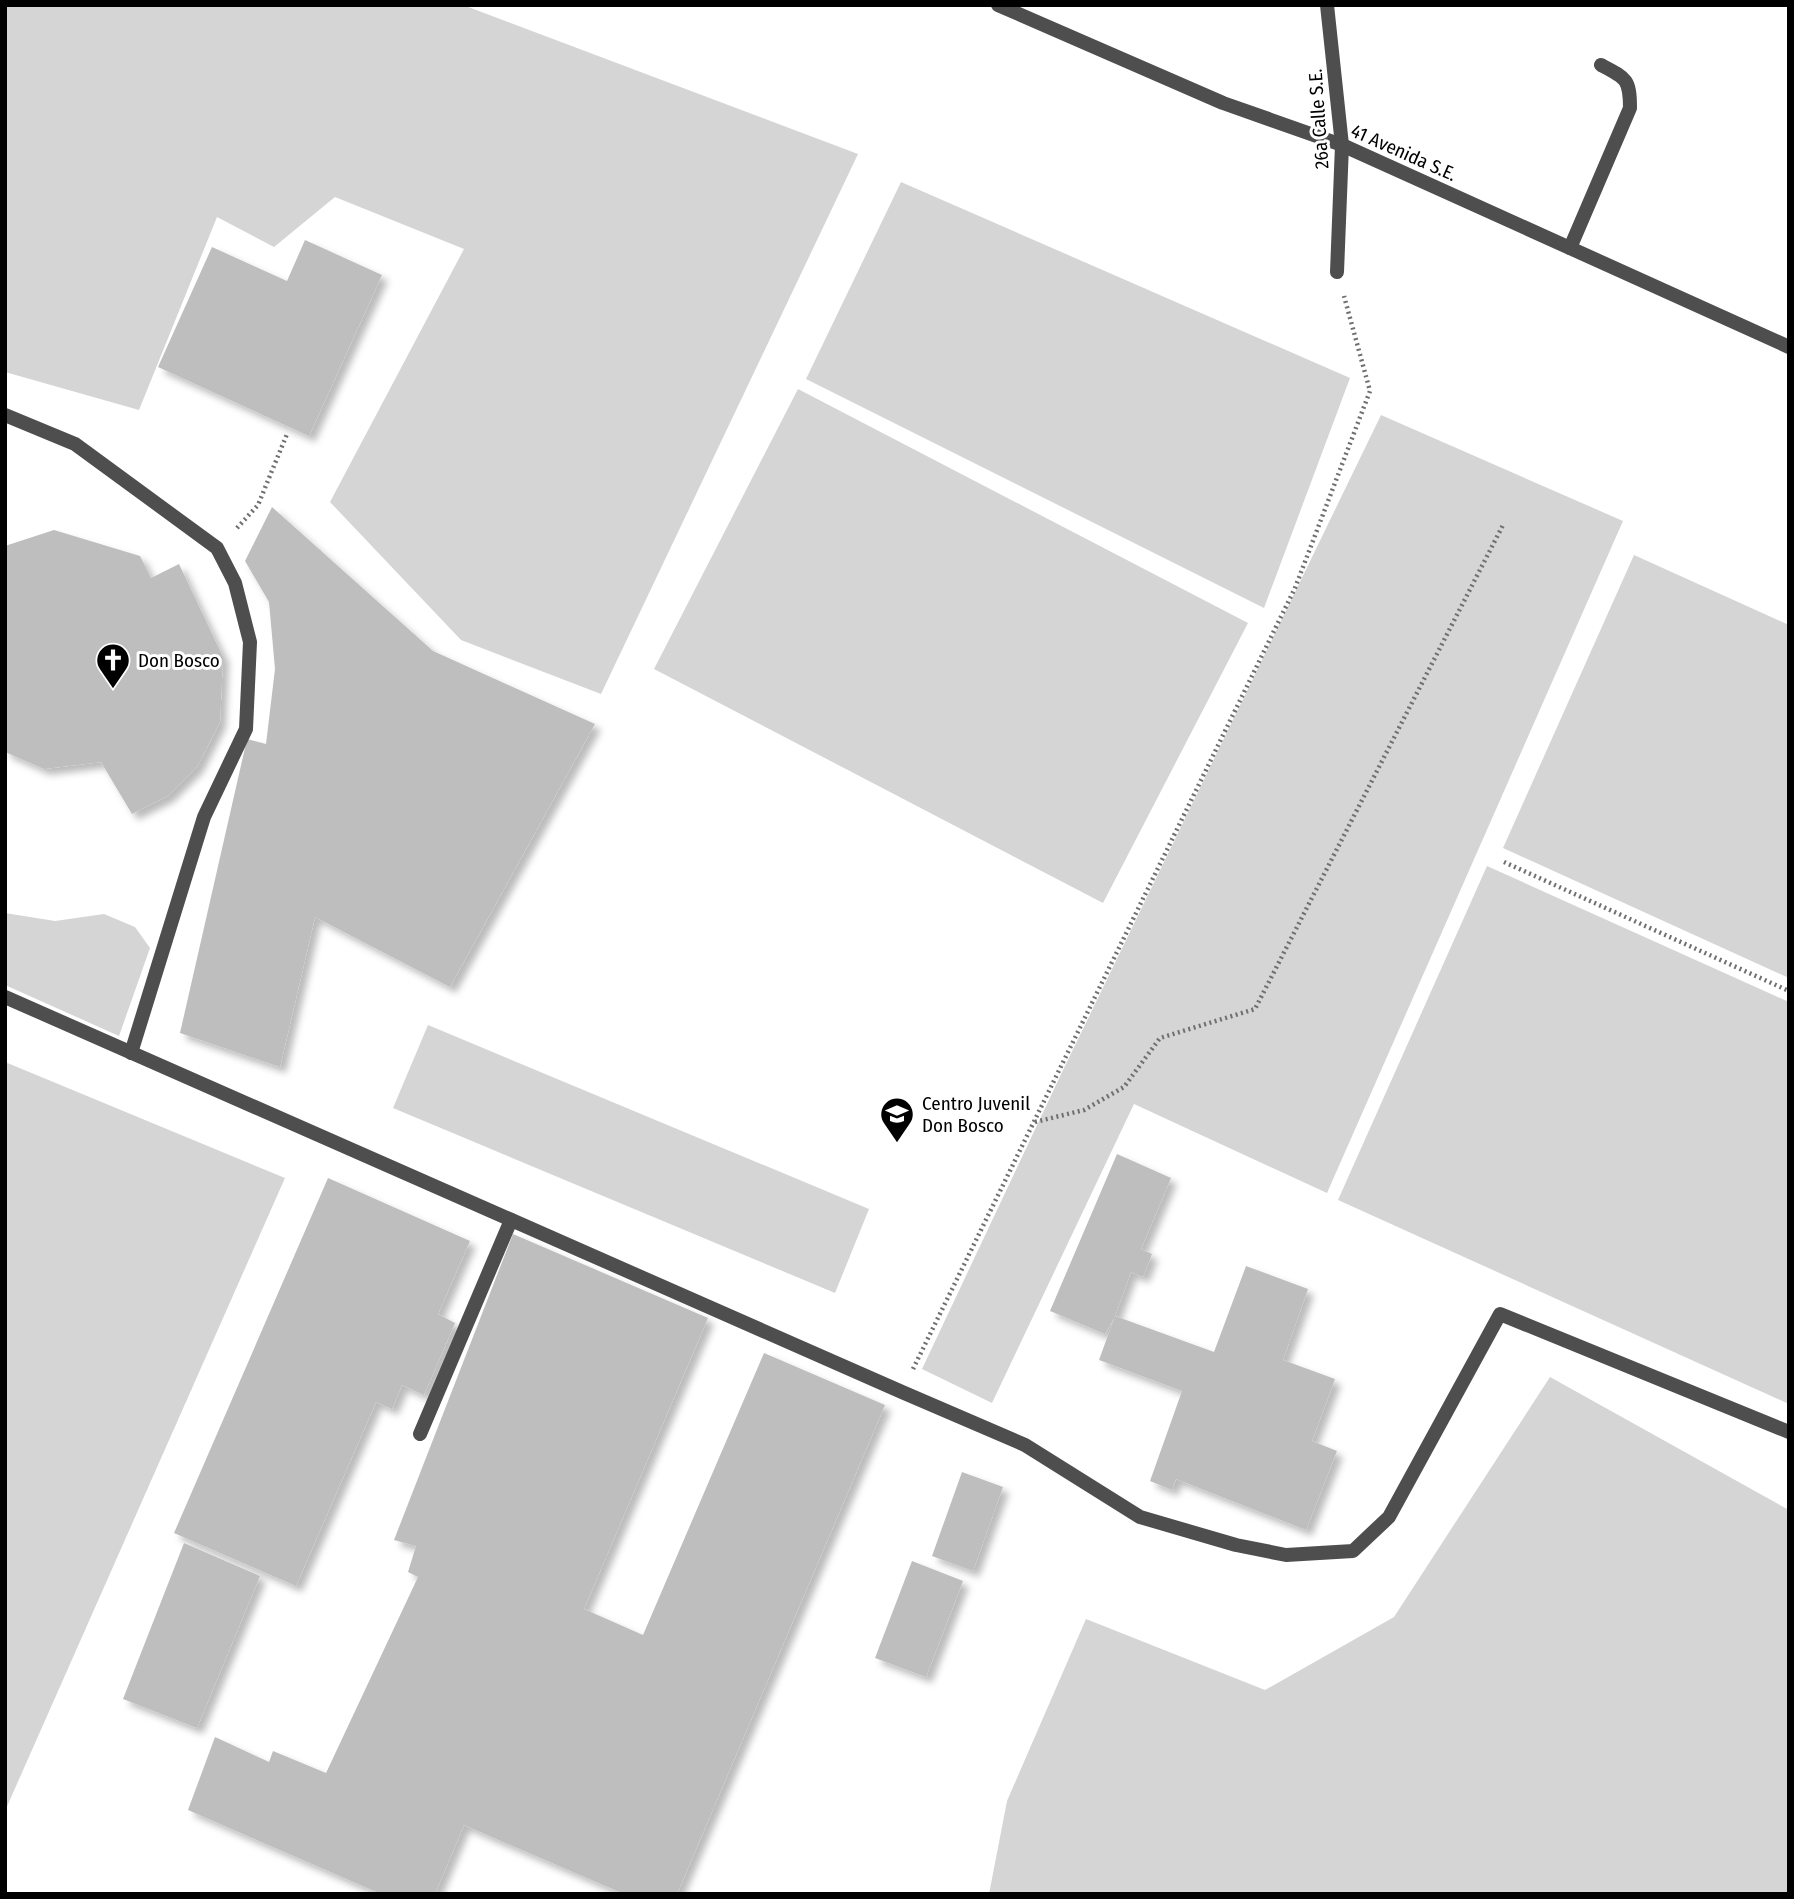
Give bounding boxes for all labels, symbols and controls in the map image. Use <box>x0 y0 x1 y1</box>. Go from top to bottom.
street label: 26a Calle S.E. <box>1304 68 1333 170</box>
street label: 41 Avenida S.E. <box>1348 119 1460 186</box>
church icon: Don Bosco <box>94 641 132 690</box>
place label: Don Bosco <box>138 649 220 672</box>
place label: Centro Juvenil Don Bosco <box>922 1092 1030 1137</box>
school or university icon: Centro Juvenil Don Bosco <box>878 1095 916 1144</box>

